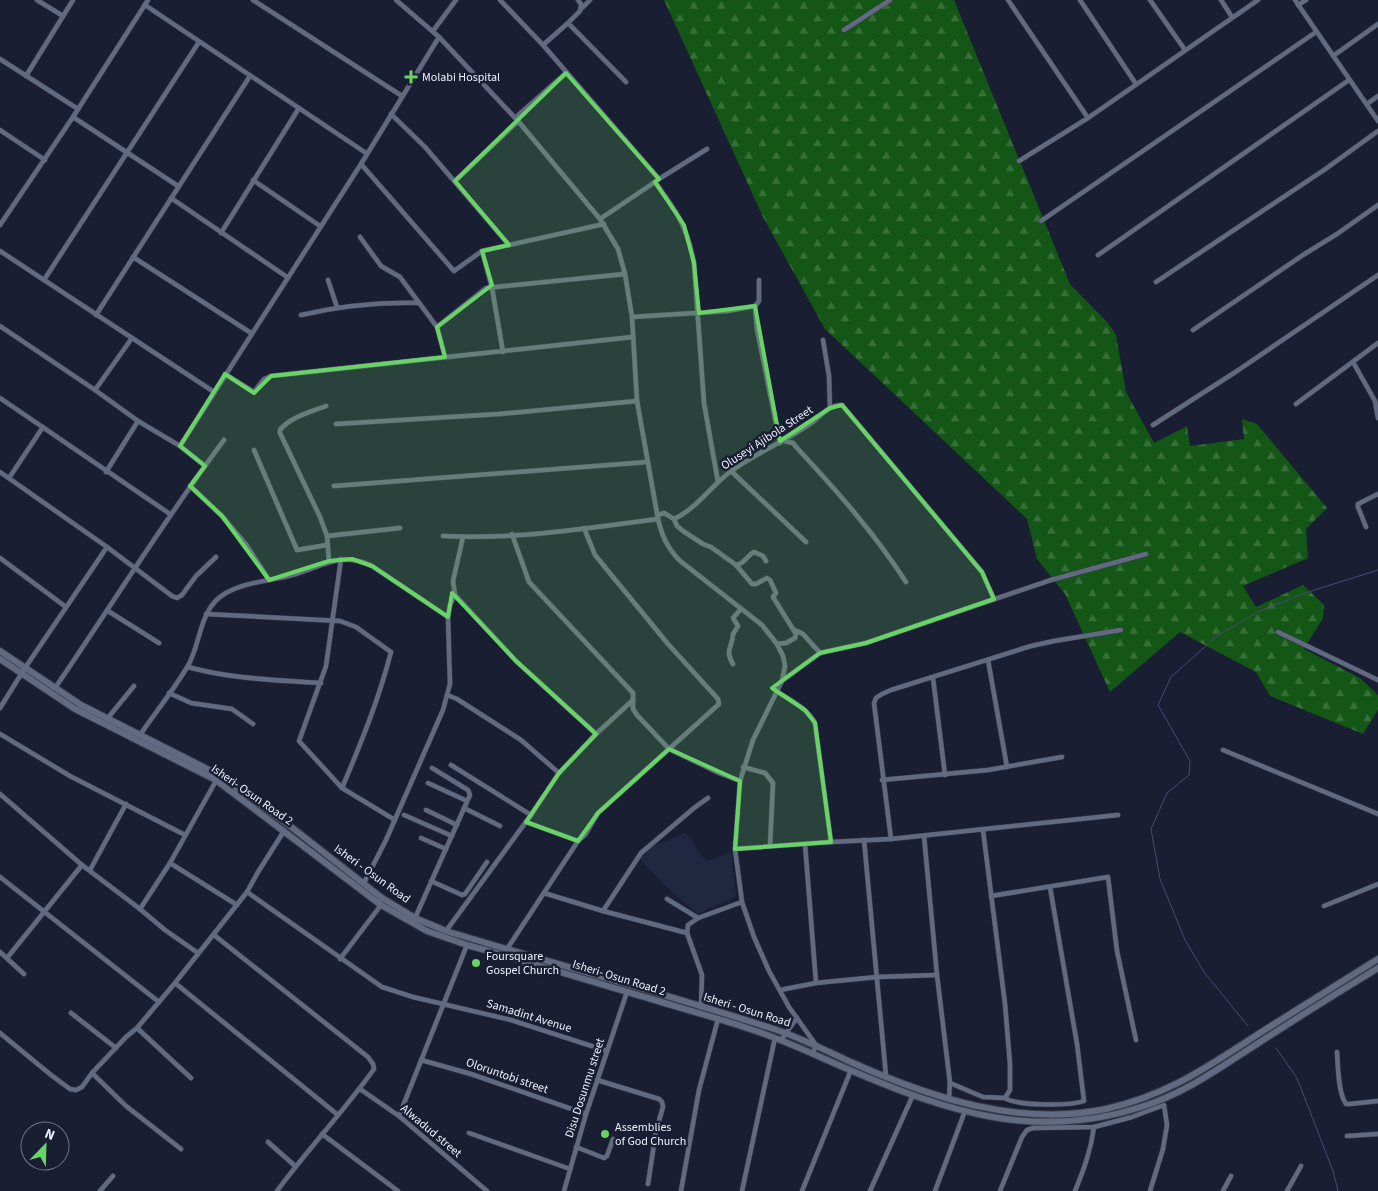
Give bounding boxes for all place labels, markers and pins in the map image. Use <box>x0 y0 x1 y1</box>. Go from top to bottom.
place label: Molabi Hospital <box>422 69 500 86</box>
marker: Molabi Hospital <box>404 70 418 84</box>
place label: Foursquare Gospel Church <box>486 948 559 979</box>
marker: Foursquare Gospel Church <box>470 957 482 969</box>
place label: Assemblies of God Church <box>615 1119 686 1150</box>
marker: Assemblies of God Church <box>599 1128 611 1140</box>

